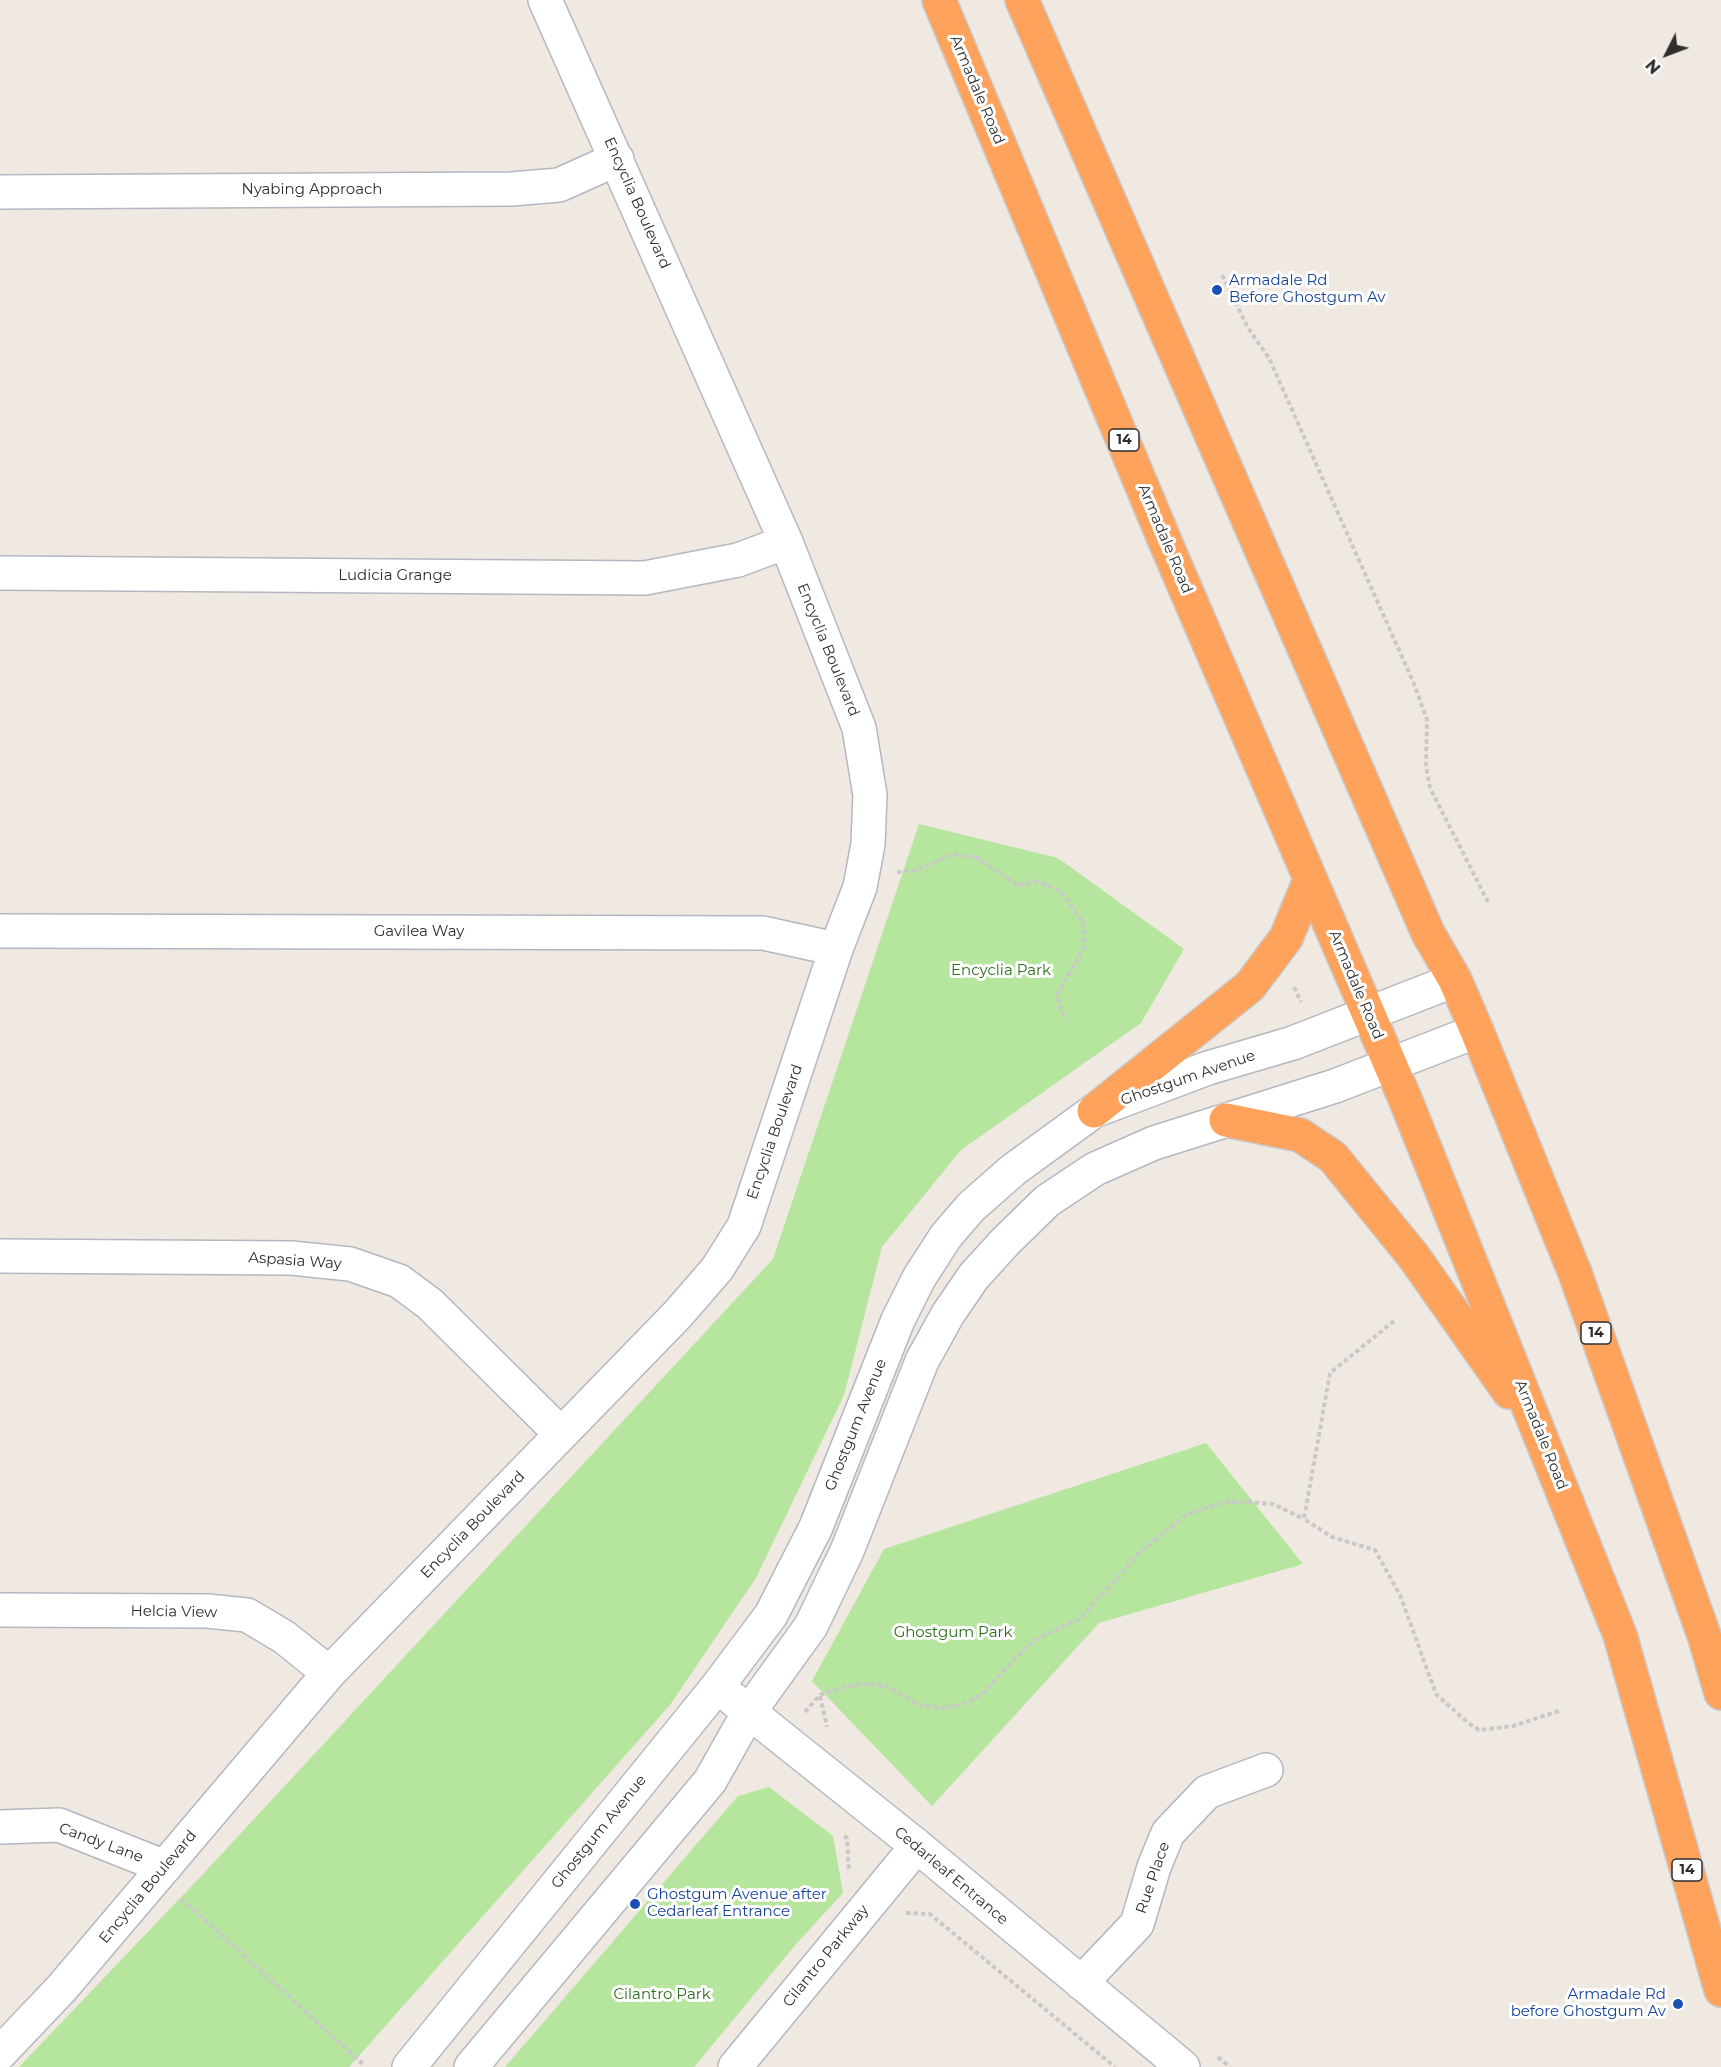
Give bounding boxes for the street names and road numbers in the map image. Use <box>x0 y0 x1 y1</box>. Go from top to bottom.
street label: Armadale Road <box>946 33 1008 147</box>
street label: Encyclia Boulevard <box>600 134 674 272</box>
street label: Nyabing Approach <box>241 181 383 199</box>
road number: 14 <box>1109 429 1139 451</box>
street label: Armadale Road <box>1134 482 1196 596</box>
street label: Ludicia Grange <box>338 567 452 585</box>
street label: Encyclia Boulevard <box>793 581 863 719</box>
street label: Gavilea Way <box>374 923 464 941</box>
street label: Armadale Road <box>1325 928 1387 1042</box>
street label: Ghostgum Avenue <box>1118 1047 1258 1109</box>
street label: Encyclia Boulevard <box>743 1062 807 1202</box>
street label: Aspasia Way <box>248 1249 342 1273</box>
road number: 14 <box>1581 1322 1611 1344</box>
street label: Ghostgum Avenue <box>821 1356 891 1494</box>
street label: Armadale Road <box>1511 1378 1571 1492</box>
street label: Encyclia Boulevard <box>417 1468 529 1582</box>
street label: Helcia View <box>130 1602 218 1622</box>
street label: Ghostgum Avenue <box>548 1772 650 1892</box>
street label: Candy Lane <box>56 1819 146 1867</box>
street label: Cedarleaf Entrance <box>890 1823 1012 1929</box>
street label: Encyclia Boulevard <box>95 1827 201 1947</box>
street label: Rue Place <box>1132 1840 1174 1916</box>
road number: 14 <box>1672 1859 1702 1881</box>
street label: Cilantro Parkway <box>779 1901 873 2011</box>

